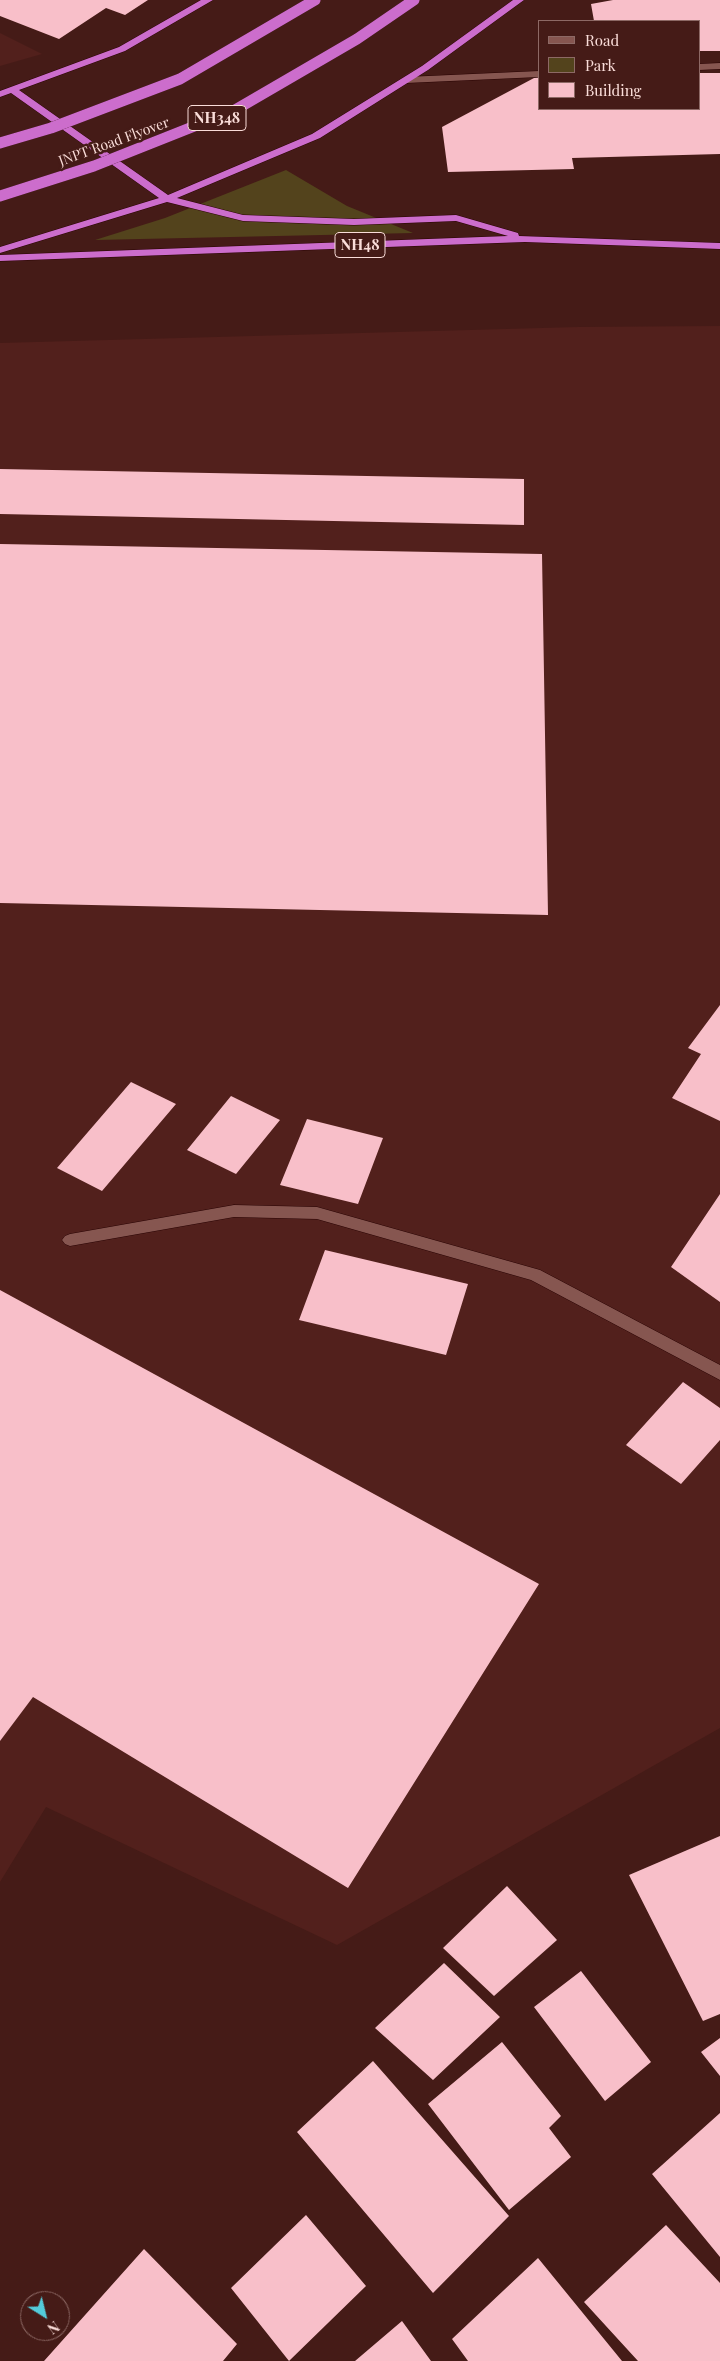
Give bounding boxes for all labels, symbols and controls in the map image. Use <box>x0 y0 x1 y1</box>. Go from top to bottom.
legend <box>538 20 700 110</box>
text: Road <box>585 30 619 50</box>
text: Park <box>585 55 616 75</box>
text: Building <box>585 80 641 100</box>
road number: NH348 <box>188 106 246 130</box>
street label: JNPT Road Flyover <box>56 114 172 170</box>
road number: NH48 <box>335 232 385 258</box>
north arrow <box>20 2291 70 2341</box>
text: N <box>44 2317 63 2338</box>

